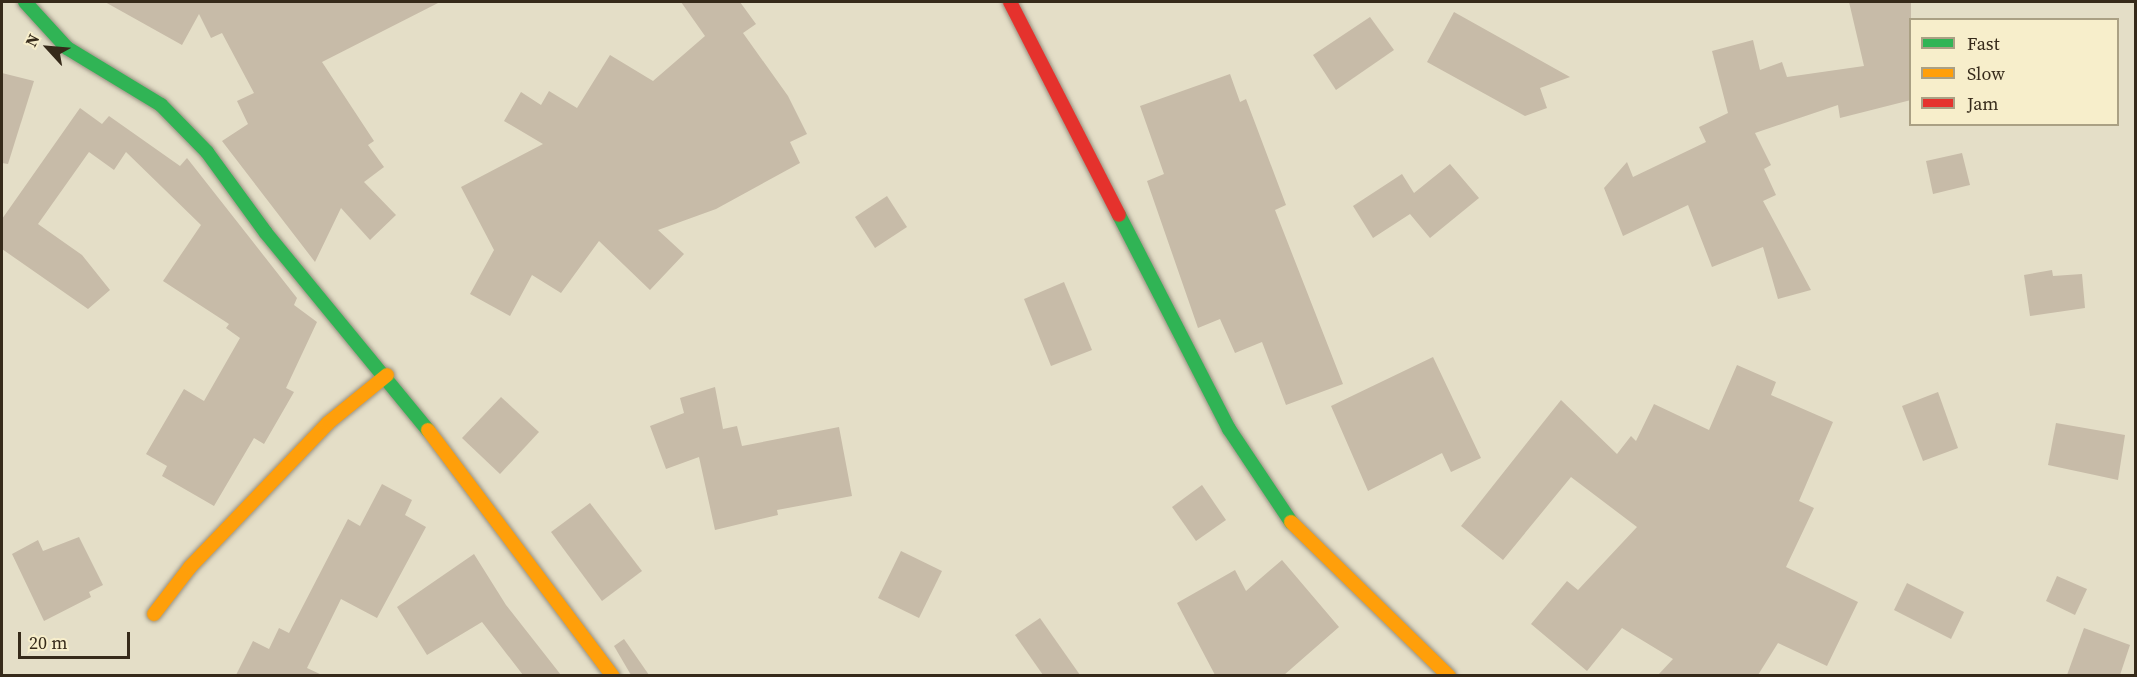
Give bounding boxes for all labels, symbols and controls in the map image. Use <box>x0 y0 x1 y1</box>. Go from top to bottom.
north arrow <box>18 18 78 78</box>
legend <box>1909 18 2119 126</box>
text: N <box>19 30 44 50</box>
text: Fast <box>1967 31 2000 56</box>
text: Slow <box>1967 61 2005 86</box>
text: Jam <box>1967 91 1999 116</box>
scale bar <box>21 620 134 658</box>
text: 20 m <box>29 630 67 655</box>

